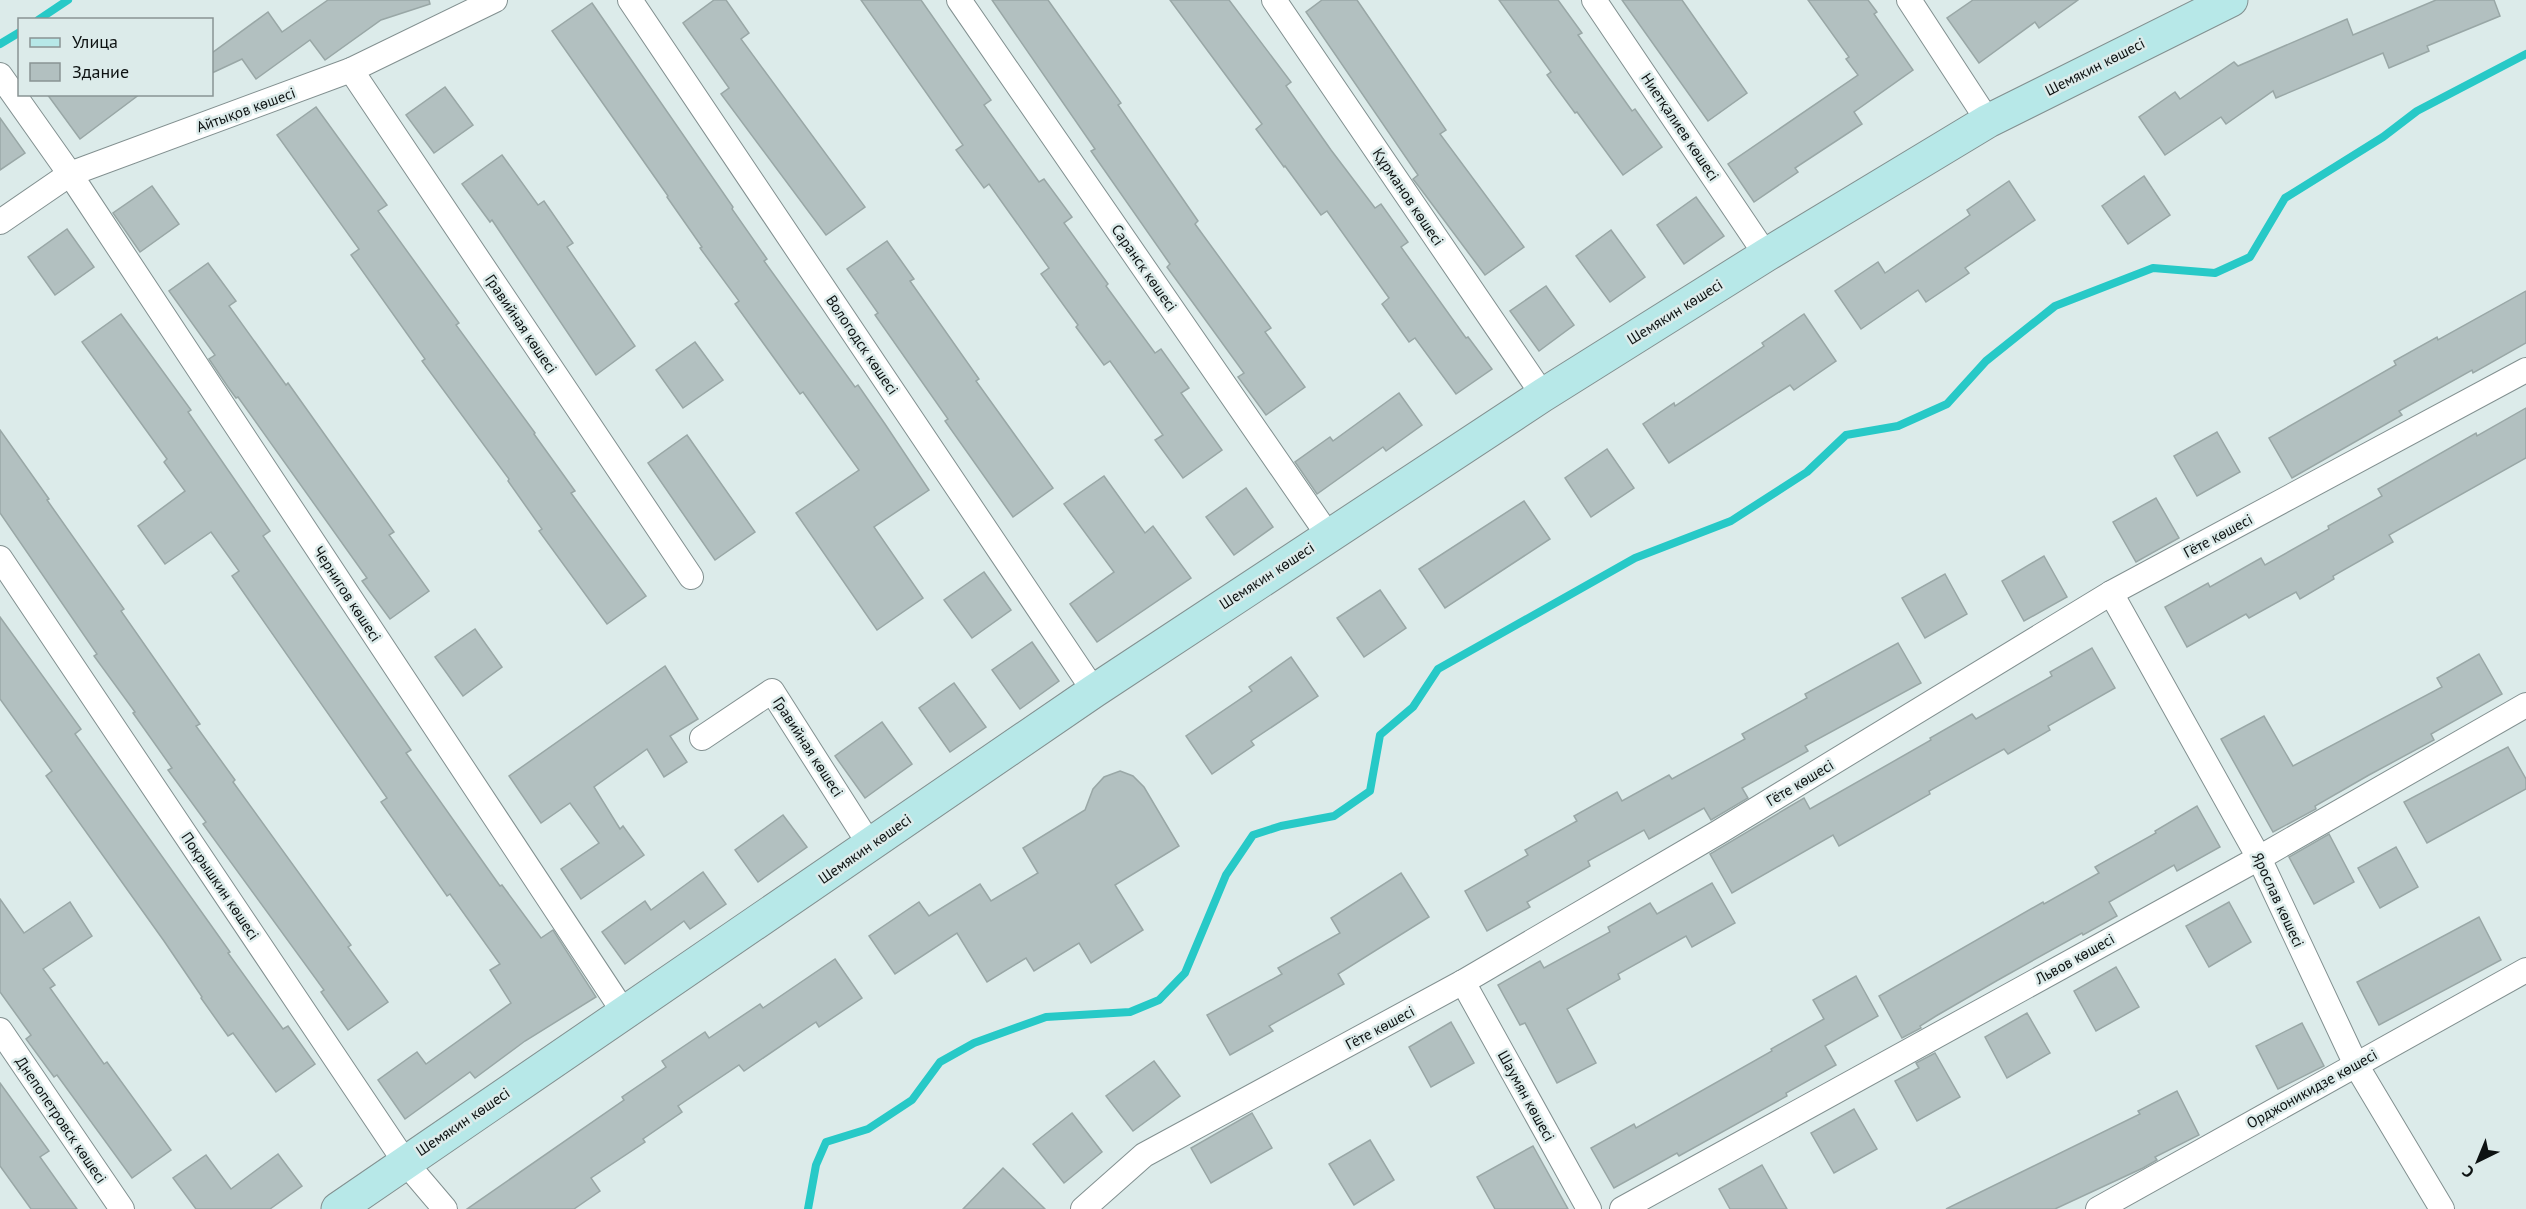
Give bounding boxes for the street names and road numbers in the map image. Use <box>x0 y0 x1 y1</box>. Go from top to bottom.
street label: Шемякин көшесі <box>2042 33 2148 100</box>
street label: Ниетқалиев көшесі <box>1637 69 1724 184</box>
street label: Айтықов көшесі <box>194 83 298 136</box>
street label: Құрманов көшесі <box>1369 144 1448 249</box>
street label: Саранск көшесі <box>1107 221 1181 315</box>
street label: Гравийная көшесі <box>481 271 562 377</box>
street label: Шемякин көшесі <box>1623 275 1726 349</box>
street label: Вологодск көшесі <box>822 291 903 398</box>
street label: Гёте көшесі <box>2180 509 2256 562</box>
street label: Шемякин көшесі <box>1216 538 1318 613</box>
street label: Чернигов көшесі <box>309 542 385 645</box>
street label: Гравийная көшесі <box>769 693 848 800</box>
street label: Гёте көшесі <box>1762 755 1837 810</box>
street label: Шемякин көшесі <box>814 809 915 888</box>
street label: Покрышкин көшесі <box>177 828 264 943</box>
street label: Ярослав көшесі <box>2248 849 2309 950</box>
street label: Львов көшесі <box>2031 929 2118 989</box>
street label: Гёте көшесі <box>1342 1001 1418 1054</box>
street label: Орджоникидзе көшесі <box>2243 1045 2380 1132</box>
street label: Шаумян көшесі <box>1494 1047 1559 1144</box>
street label: Днепопетровск көшесі <box>12 1053 111 1187</box>
street label: Шемякин көшесі <box>412 1083 513 1160</box>

